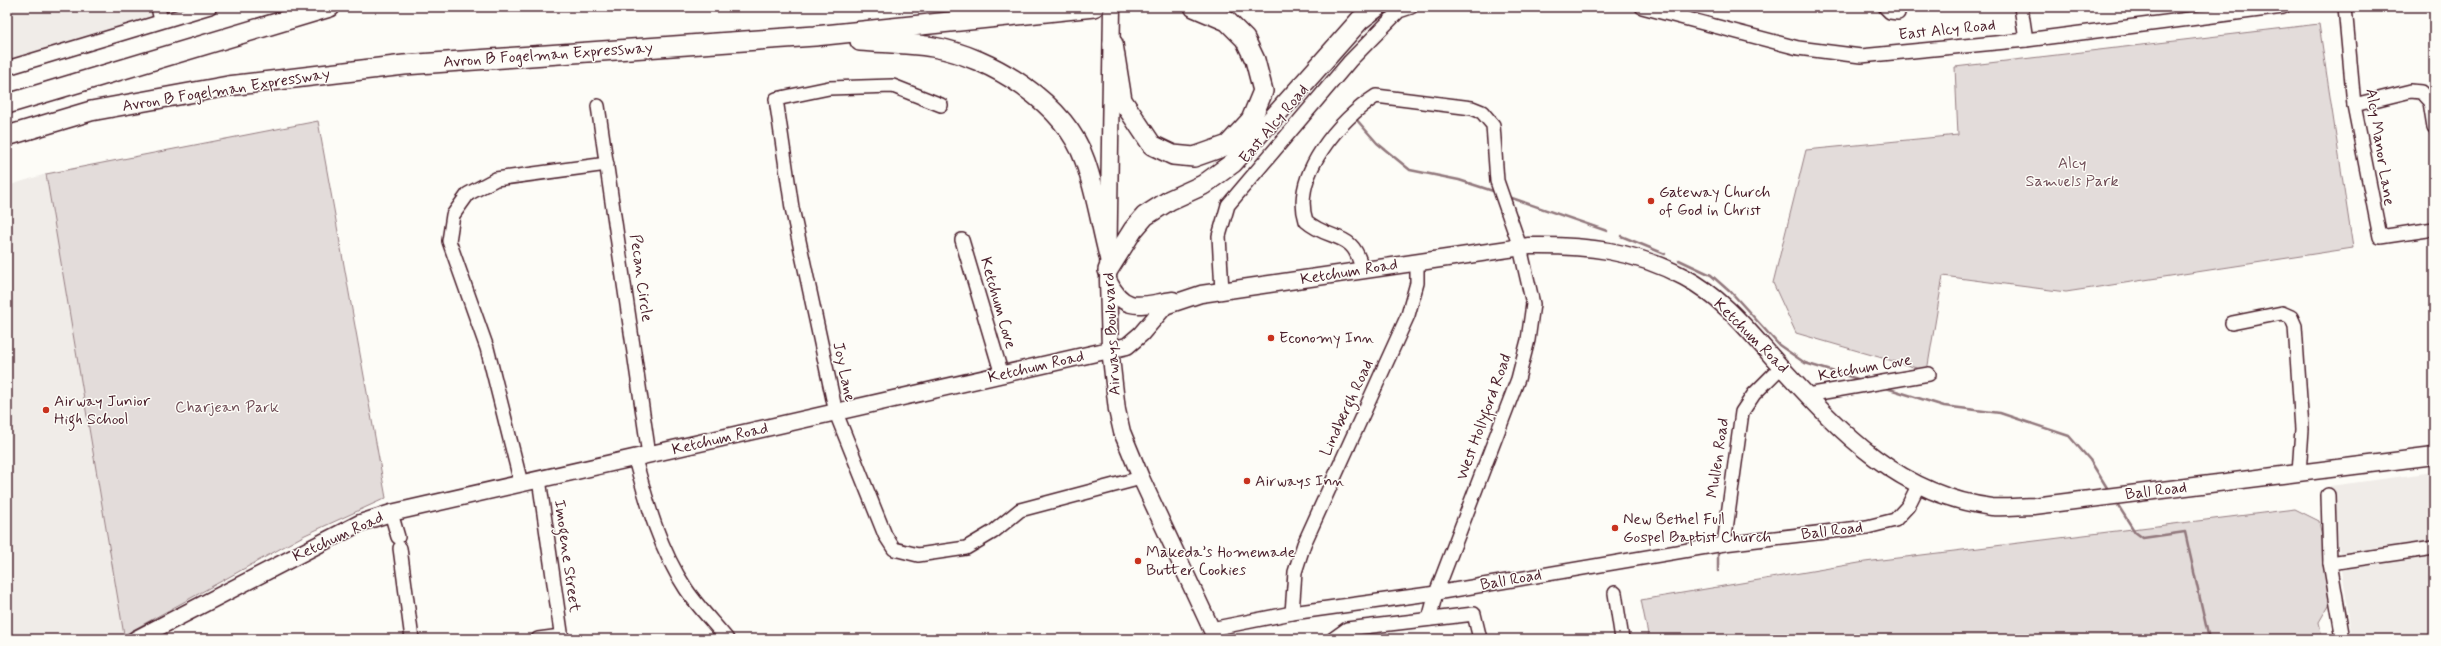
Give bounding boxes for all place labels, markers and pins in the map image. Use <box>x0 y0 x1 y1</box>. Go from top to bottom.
place label: Gateway Church of God in Christ <box>1659 182 1770 221</box>
marker: Gateway Church of God in Christ <box>1646 196 1656 206</box>
place label: Economy Inn <box>1279 328 1375 349</box>
marker: Economy Inn <box>1266 333 1276 343</box>
place label: Airway Junior High School <box>54 391 151 431</box>
marker: Airway Junior High School <box>41 405 51 415</box>
place label: Airways Inn <box>1255 471 1345 492</box>
marker: Airways Inn <box>1242 476 1252 486</box>
place label: New Bethel Full Gospel Baptist Church <box>1623 509 1771 548</box>
marker: New Bethel Full Gospel Baptist Church <box>1610 523 1620 533</box>
place label: Makeda’s Homemade Butter Cookies <box>1146 542 1296 581</box>
marker: Makeda’s Homemade Butter Cookies <box>1133 556 1143 566</box>

